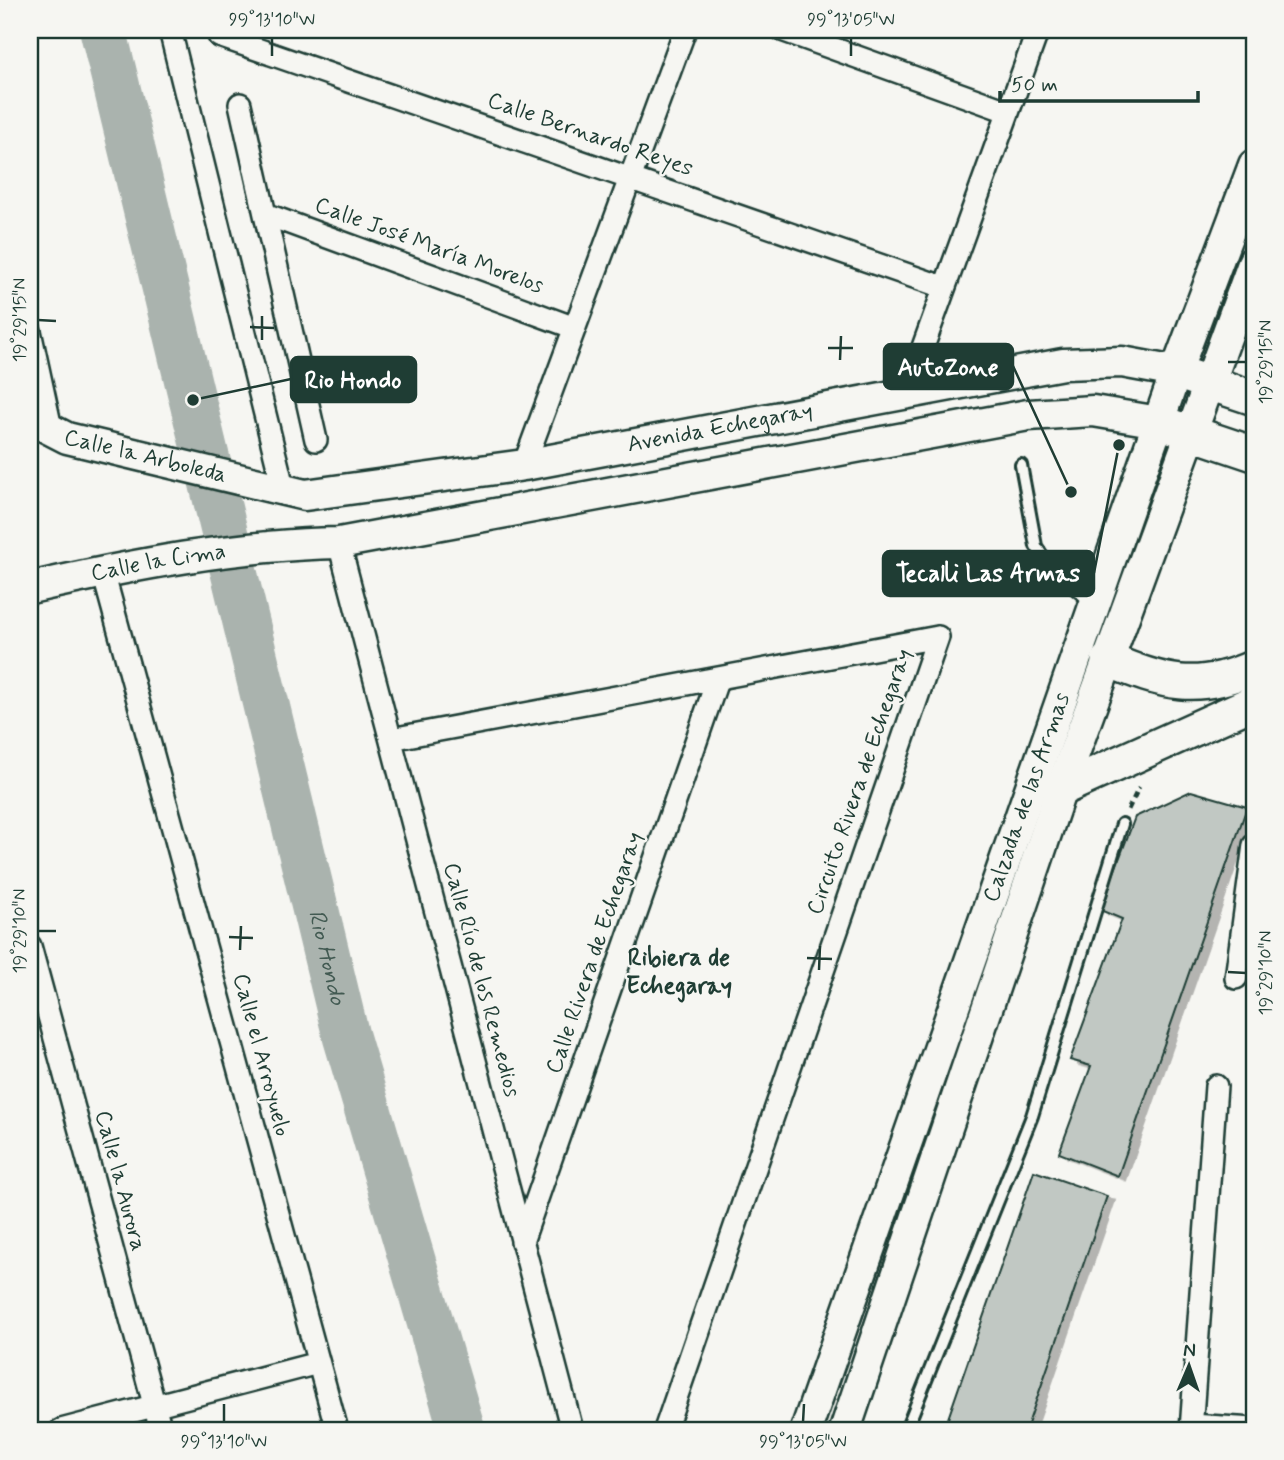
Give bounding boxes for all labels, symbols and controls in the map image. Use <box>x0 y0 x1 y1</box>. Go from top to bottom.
text: 99°13'10"W <box>229 8 315 32</box>
text: 99°13'05"W <box>807 8 895 32</box>
scale bar <box>1000 60 1198 104</box>
text: 50 m <box>1011 71 1058 99</box>
street label: Calle Bernardo Reyes <box>483 86 697 184</box>
street label: Calle José María Morelos <box>310 191 548 301</box>
text: 19°29'15"N <box>8 278 32 362</box>
text: 19°29'15"N <box>1254 320 1278 404</box>
callout: AutoZone <box>884 344 1013 389</box>
text: AutoZone <box>898 353 999 384</box>
callout: Rio Hondo <box>291 357 416 402</box>
text: Rio Hondo <box>305 366 401 397</box>
street label: Avenida Echegaray <box>625 396 815 460</box>
street label: Calle la Arboleda <box>61 423 230 491</box>
street label: Calle la Cima <box>88 537 228 589</box>
callout: Tecalli Las Armas <box>883 551 1094 596</box>
text: Tecalli Las Armas <box>896 559 1080 590</box>
street label: Circuito Rivera de Echegaray <box>800 645 920 919</box>
street label: Calzada de las Armas <box>977 689 1078 906</box>
street label: Calle Rivera de Echegaray <box>540 828 650 1078</box>
street label: Calle Río de los Remedios <box>435 859 527 1101</box>
text: 19°29'10"N <box>8 888 32 974</box>
water label: Rio Hondo <box>301 907 354 1009</box>
text: 19°29'10"N <box>1254 930 1278 1016</box>
district label: Ribiera de Echegaray <box>626 943 732 1003</box>
street label: Calle el Arroyuelo <box>225 970 297 1140</box>
street label: Calle la Aurora <box>87 1107 153 1255</box>
north arrow <box>1154 1330 1224 1400</box>
text: N <box>1183 1338 1196 1363</box>
text: 99°13'10"W <box>181 1430 267 1454</box>
text: 99°13'05"W <box>759 1430 847 1454</box>

